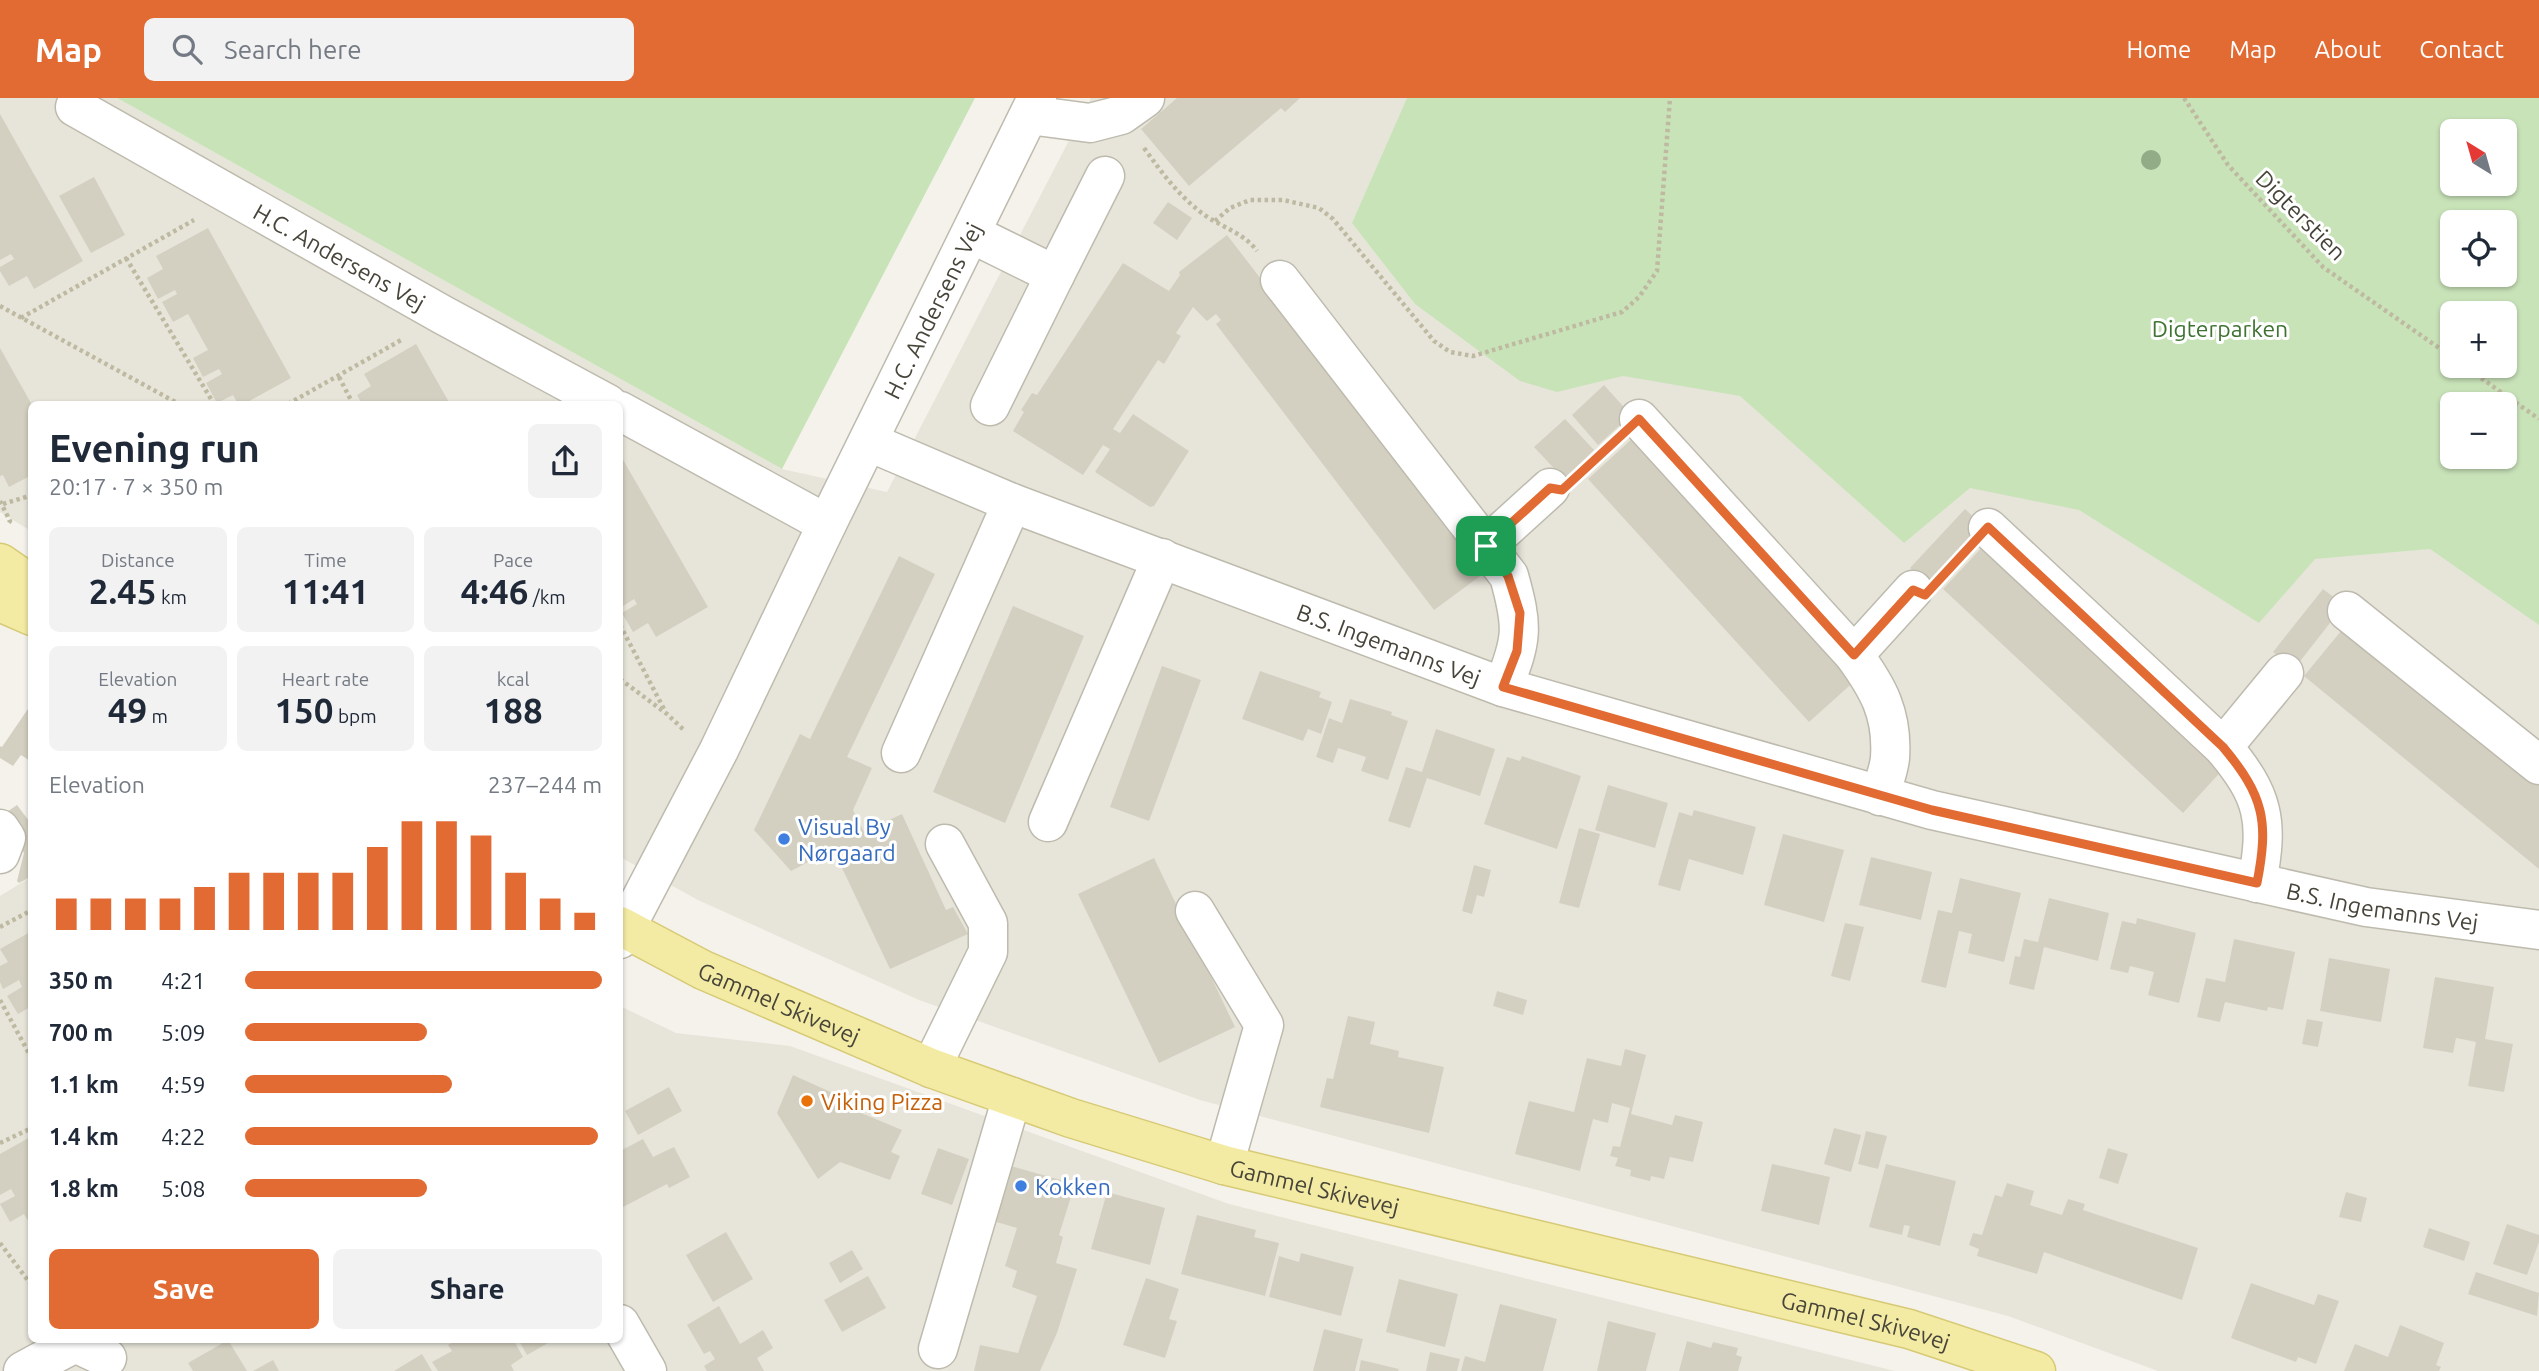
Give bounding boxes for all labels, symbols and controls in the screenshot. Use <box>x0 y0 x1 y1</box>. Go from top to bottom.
search box <box>144 18 634 81</box>
icon: search <box>168 30 206 68</box>
text: Map <box>35 31 102 68</box>
text: Search here <box>224 35 362 64</box>
text: Home <box>2126 36 2191 63</box>
text: Map <box>2229 36 2276 63</box>
text: About <box>2314 36 2381 63</box>
text: Contact <box>2419 36 2504 63</box>
north arrow <box>2440 119 2516 196</box>
map controls <box>2440 119 2517 469</box>
street label: Digterstien <box>2251 165 2351 265</box>
street label: H.C. Andersens Vej <box>250 198 430 315</box>
button: locate <box>2440 210 2517 287</box>
street label: H.C. Andersens Vej <box>878 218 986 402</box>
button: + <box>2440 301 2517 378</box>
park label: Digterparken <box>2152 316 2288 341</box>
button: − <box>2440 392 2517 469</box>
button: share <box>528 424 602 498</box>
text: Evening run <box>49 427 260 469</box>
text: 20:17 · 7 × 350 m <box>49 474 223 499</box>
pin <box>1456 516 1516 576</box>
icon: arrive <box>1467 527 1505 565</box>
text: Distance <box>101 549 175 571</box>
text: Time <box>304 549 347 571</box>
text: Pace <box>493 549 533 571</box>
text: 2.45 <box>89 571 157 611</box>
text: 11:41 <box>282 571 369 611</box>
text: 4:46 <box>461 571 528 611</box>
text: km <box>157 586 187 608</box>
text: /km <box>528 586 566 608</box>
street label: B.S. Ingemanns Vej <box>1294 598 1484 690</box>
text: Elevation <box>98 668 177 690</box>
text: Heart rate <box>282 668 369 690</box>
text: kcal <box>497 668 530 690</box>
text: 49 <box>108 690 147 730</box>
text: 150 <box>274 690 334 730</box>
text: 188 <box>484 690 543 730</box>
text: m <box>147 705 168 727</box>
text: bpm <box>334 705 377 727</box>
text: Elevation <box>49 772 145 797</box>
text: 237–244 m <box>488 772 602 797</box>
place label: Visual By Nørgaard <box>798 814 896 865</box>
marker: Visual By Nørgaard <box>776 831 792 847</box>
street label: B.S. Ingemanns Vej <box>2284 877 2480 934</box>
street label: Gammel Skivevej <box>695 957 864 1049</box>
text: 350 m <box>49 968 113 993</box>
text: 4:21 <box>161 968 206 993</box>
text: 700 m <box>49 1020 113 1045</box>
text: 5:09 <box>161 1020 206 1045</box>
text: 1.1 km <box>49 1072 119 1097</box>
text: 4:59 <box>161 1072 206 1097</box>
place label: Viking Pizza <box>821 1089 943 1114</box>
marker: Viking Pizza <box>799 1093 815 1109</box>
text: 1.4 km <box>49 1124 119 1149</box>
text: 4:22 <box>161 1124 206 1149</box>
street label: Gammel Skivevej <box>1227 1154 1402 1219</box>
place label: Kokken <box>1035 1174 1111 1199</box>
text: 1.8 km <box>49 1176 119 1201</box>
text: 5:08 <box>161 1176 206 1201</box>
marker: Kokken <box>1013 1178 1029 1194</box>
button: Save <box>49 1249 319 1329</box>
button: Share <box>333 1249 602 1329</box>
street label: Gammel Skivevej <box>1779 1286 1953 1354</box>

